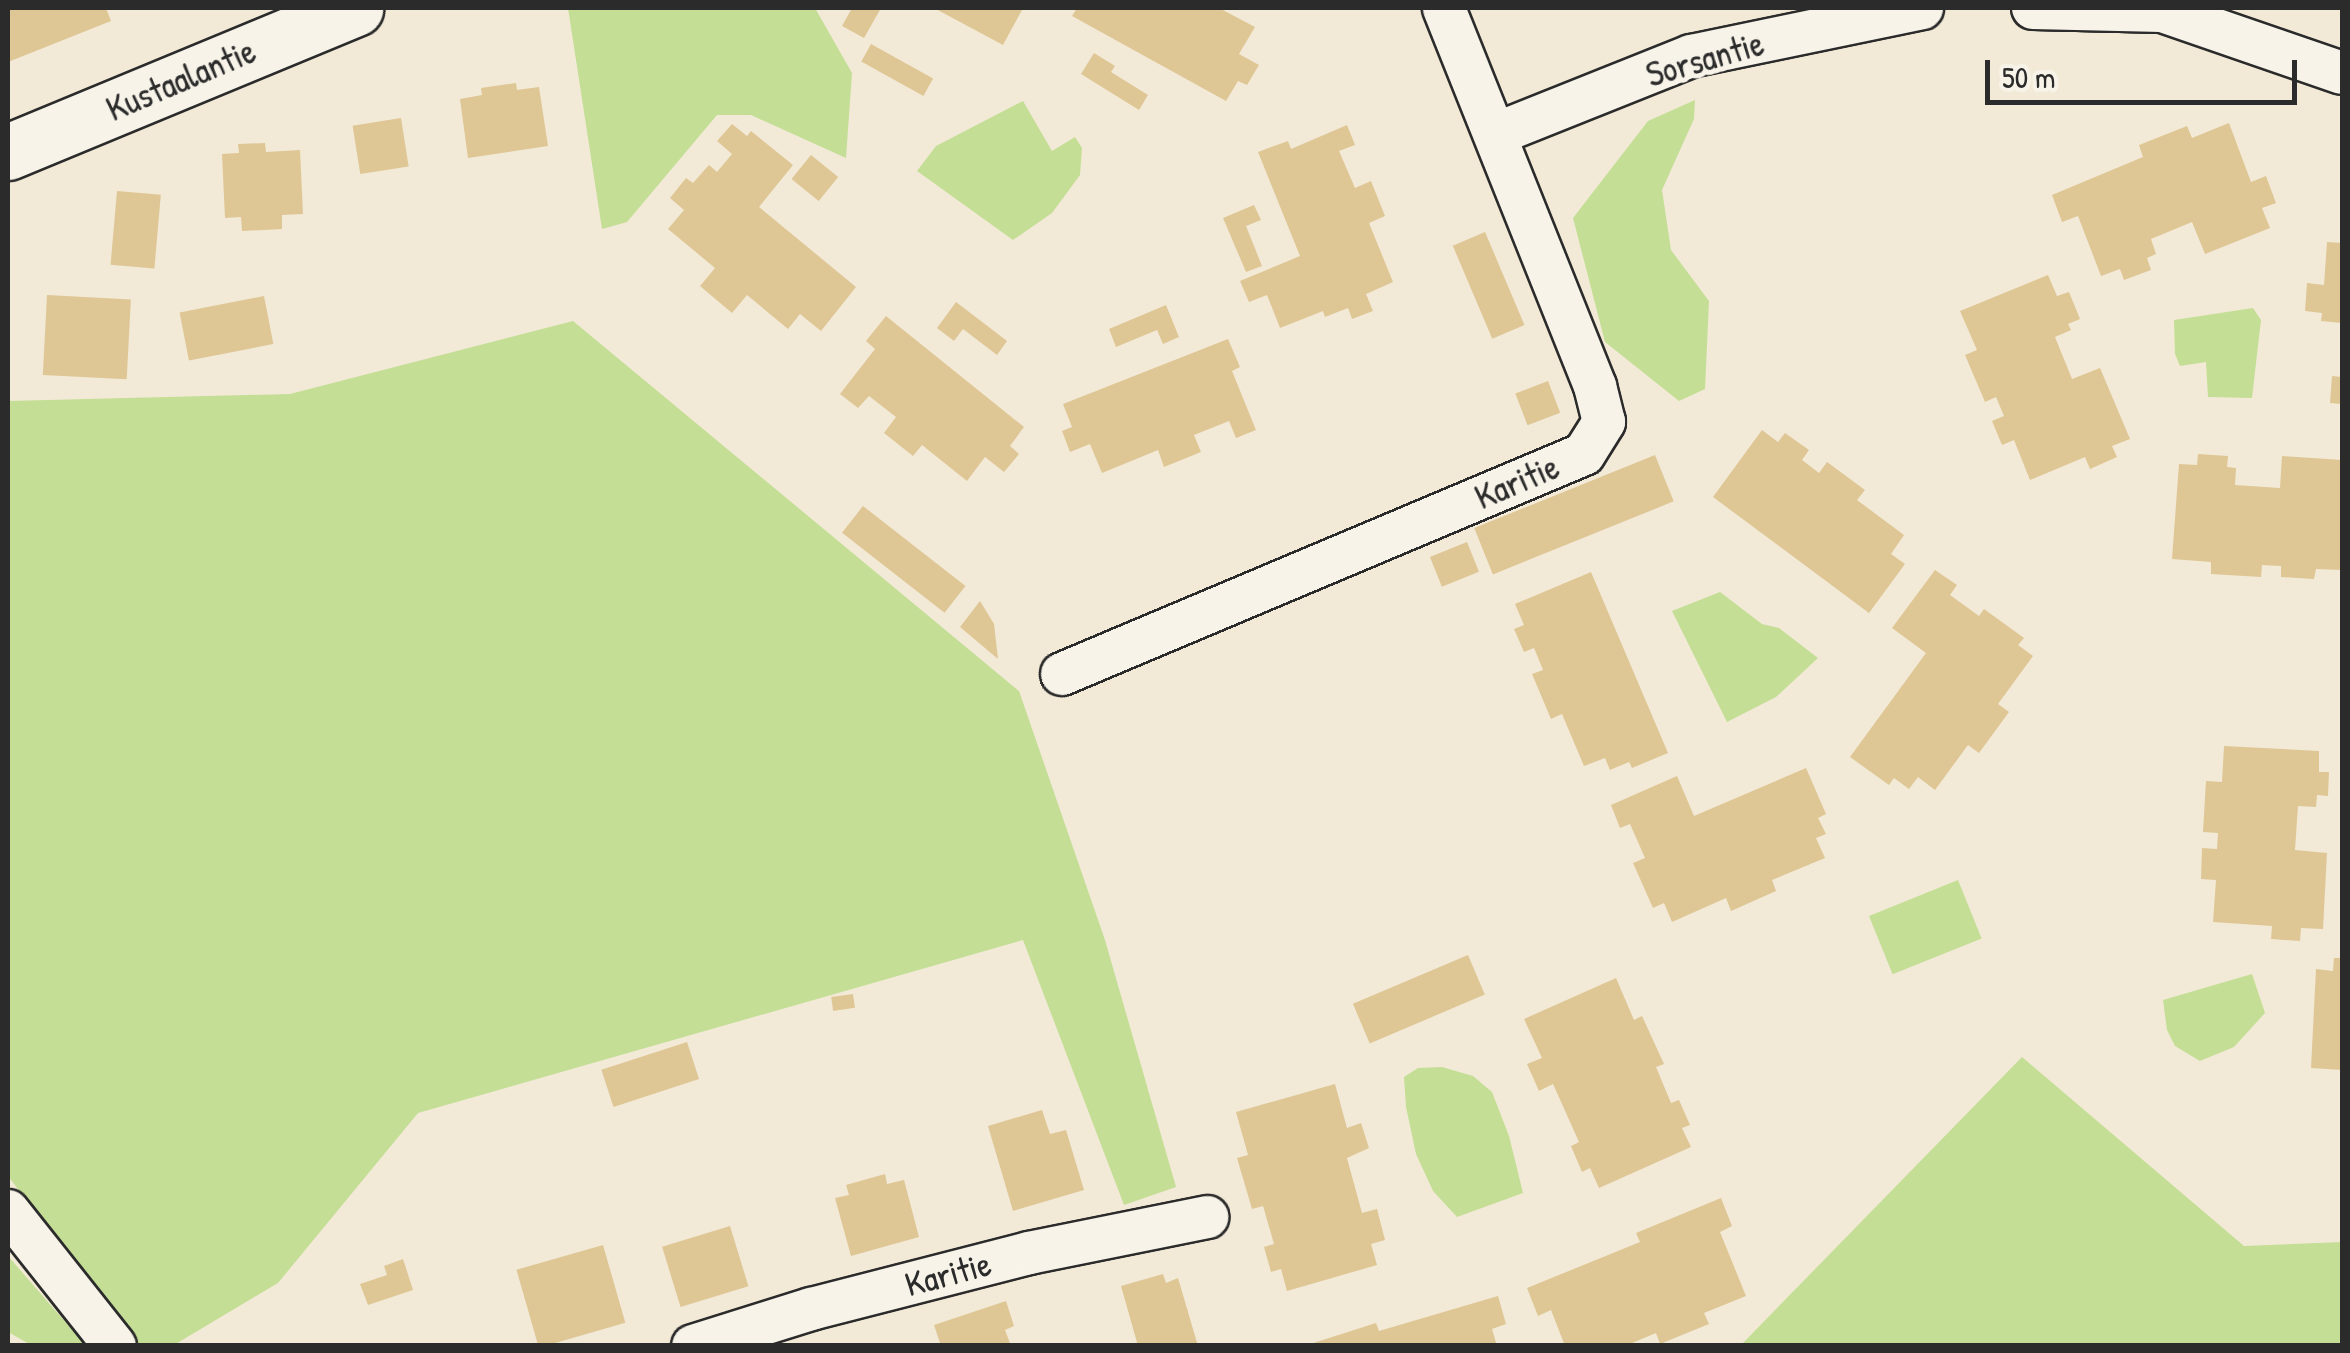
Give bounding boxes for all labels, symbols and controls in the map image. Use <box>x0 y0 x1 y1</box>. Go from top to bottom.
street label: Sorsantie <box>1641 22 1769 96</box>
street label: Kustaalantie <box>100 30 262 130</box>
scale bar <box>1990 40 2302 102</box>
text: 50 m <box>2002 57 2055 97</box>
street label: Karitie <box>1469 446 1565 518</box>
street label: Karitie <box>900 1242 996 1306</box>

